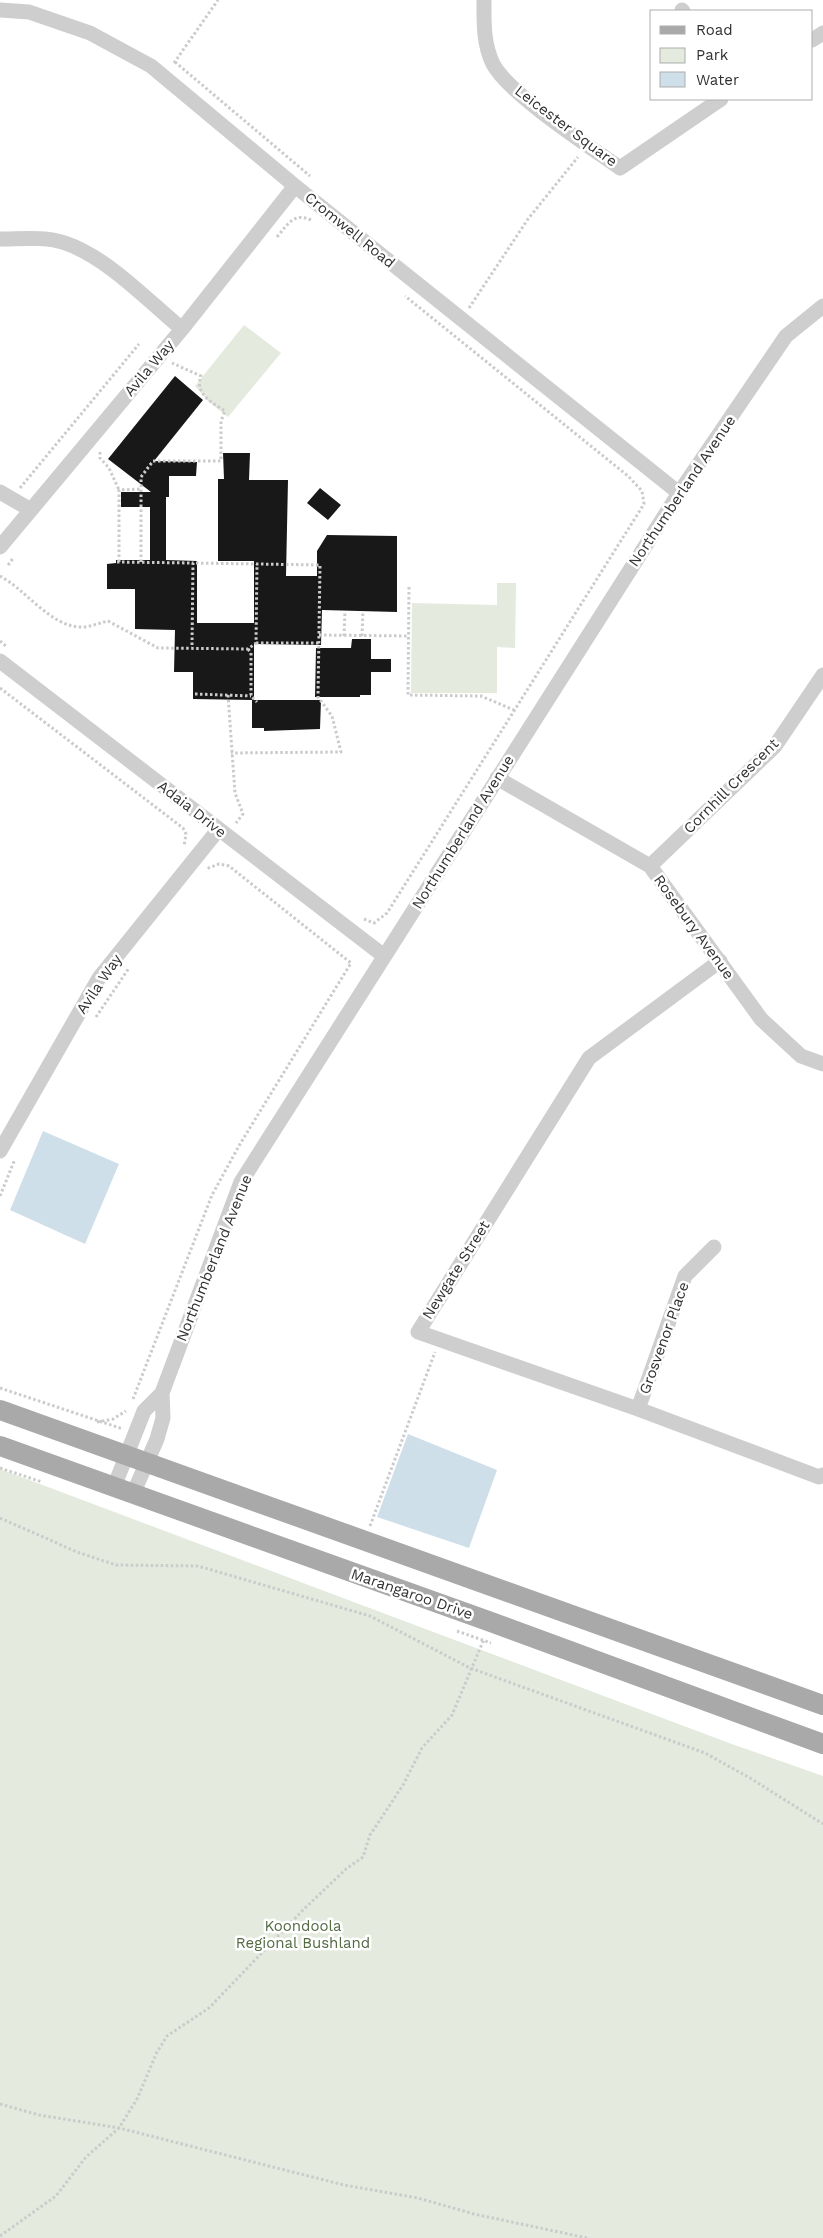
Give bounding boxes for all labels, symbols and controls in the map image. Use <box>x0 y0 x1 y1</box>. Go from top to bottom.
legend <box>650 10 813 100</box>
text: Road <box>696 21 733 39</box>
text: Park <box>696 46 729 64</box>
text: Water <box>696 71 739 89</box>
street label: Leicester Square <box>511 82 621 170</box>
street label: Cromwell Road <box>301 188 399 272</box>
street label: Avila Way <box>120 336 178 400</box>
street label: Northumberland Avenue <box>625 412 739 570</box>
street label: Cornhill Crescent <box>680 734 783 837</box>
street label: Northumberland Avenue <box>408 752 518 912</box>
street label: Adaia Drive <box>154 777 230 841</box>
street label: Rosebury Avenue <box>650 871 738 983</box>
street label: Avila Way <box>72 950 126 1017</box>
street label: Northumberland Avenue <box>172 1172 256 1344</box>
street label: Newgate Street <box>418 1217 494 1323</box>
street label: Grosvenor Place <box>635 1279 693 1397</box>
street label: Marangaroo Drive <box>349 1565 475 1623</box>
park label: Koondoola Regional Bushland <box>236 1917 370 1952</box>

